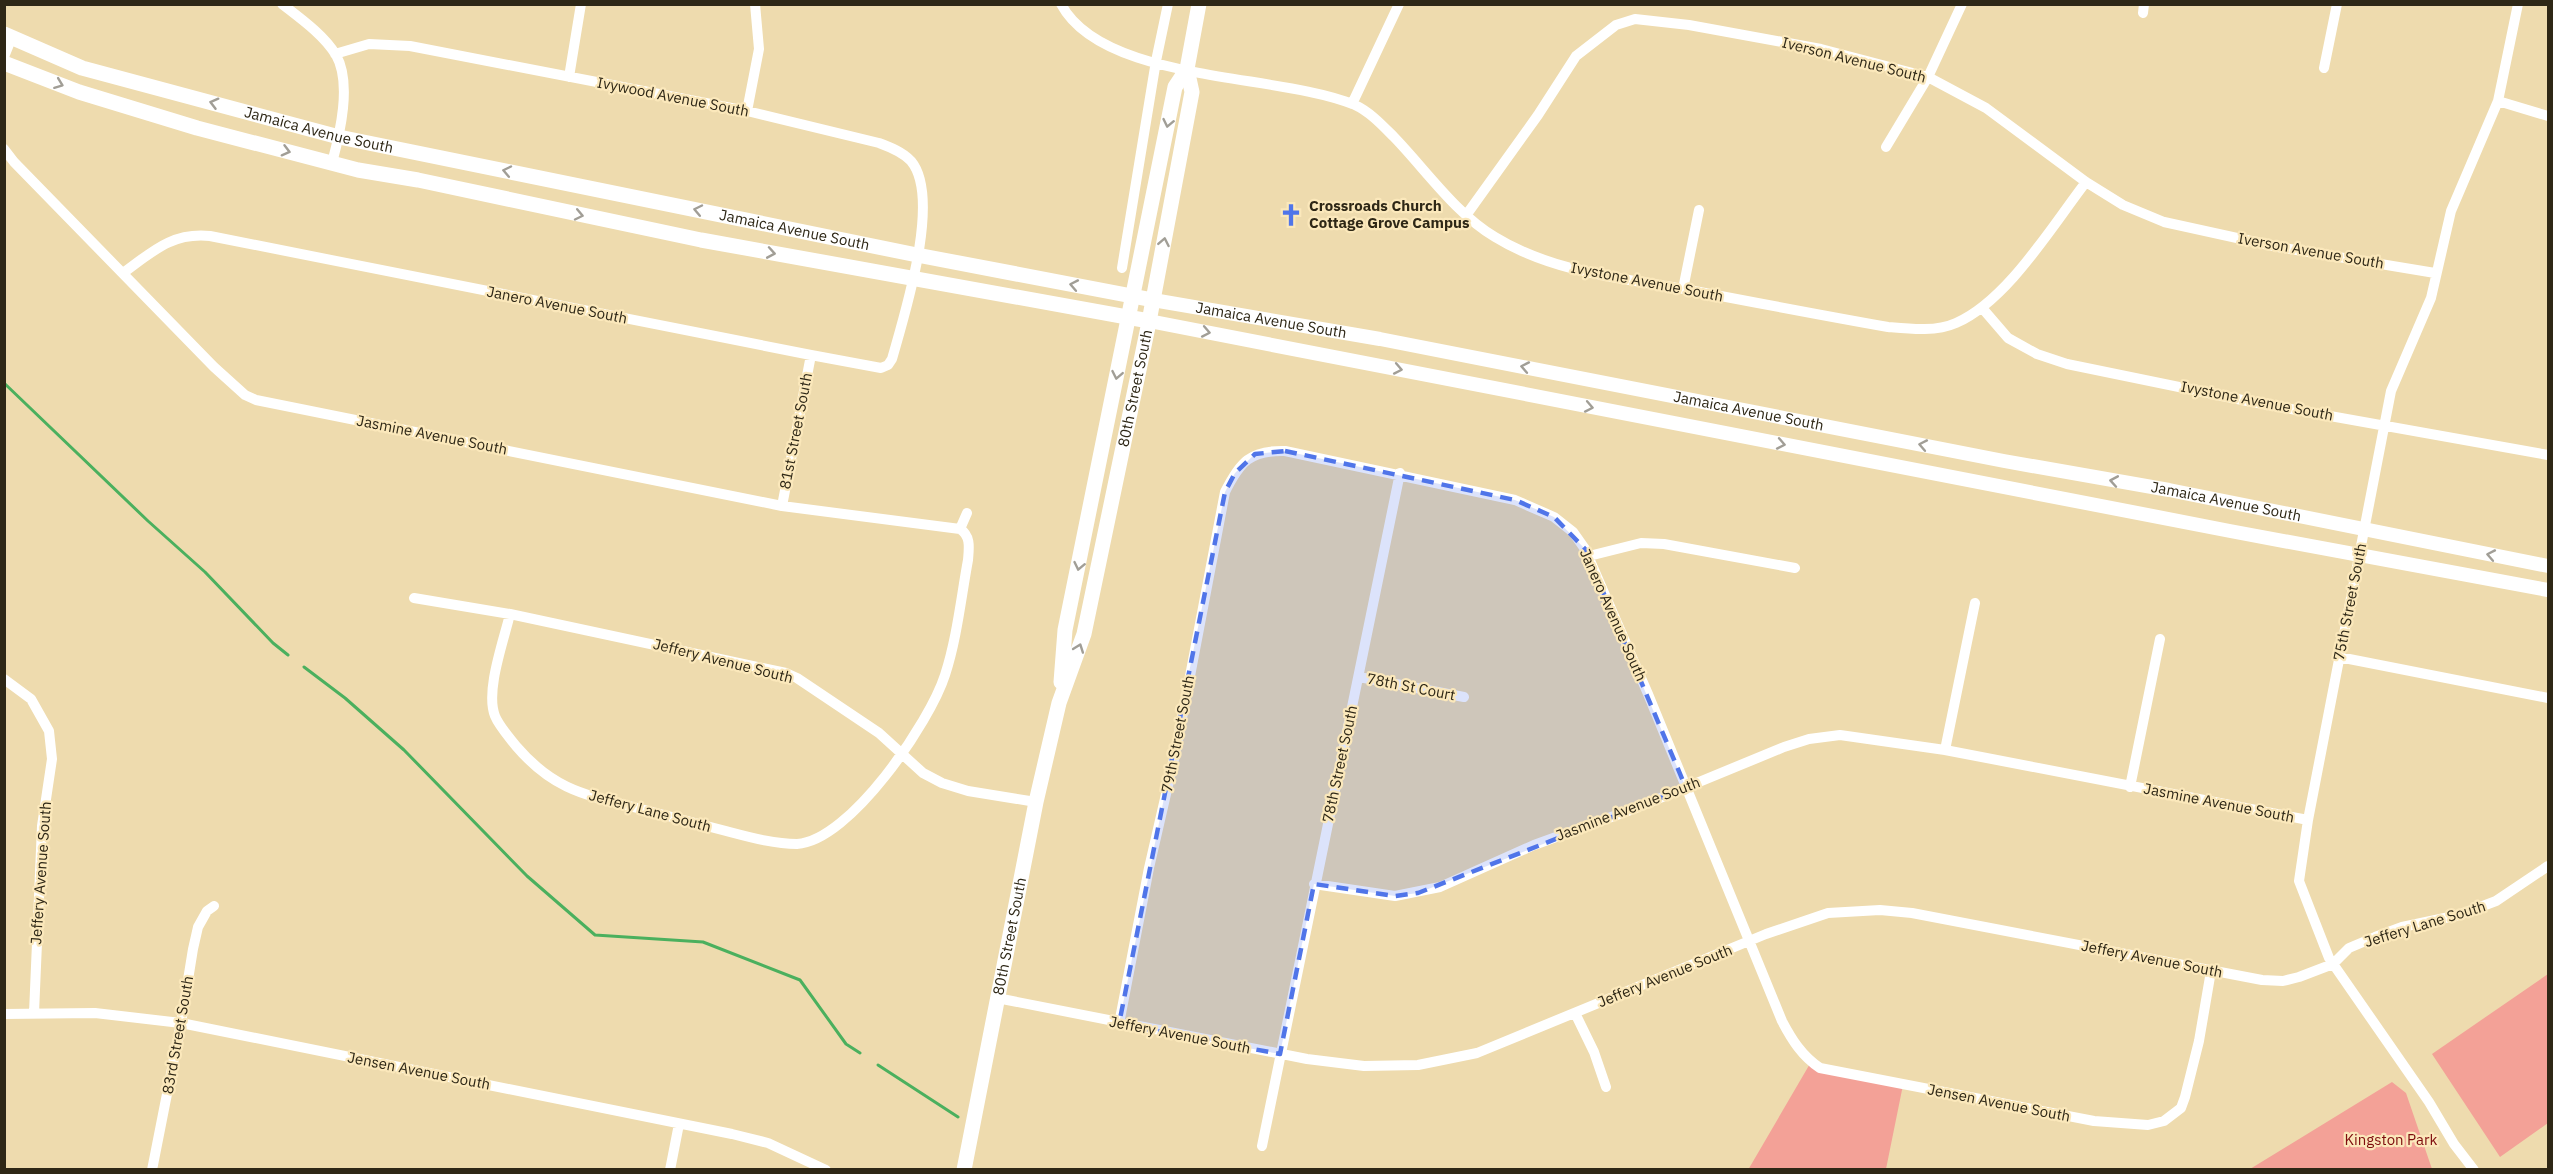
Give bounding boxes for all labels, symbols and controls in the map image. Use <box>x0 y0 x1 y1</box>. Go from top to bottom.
street label: Iverson Avenue South <box>1780 32 1928 87</box>
street label: Ivywood Avenue South <box>595 72 751 121</box>
one-way arrow <box>53 77 64 89</box>
one-way arrow <box>210 98 220 111</box>
street label: Jamaica Avenue South <box>242 102 395 157</box>
one-way arrow <box>1162 118 1175 128</box>
one-way arrow <box>281 143 291 156</box>
one-way arrow <box>502 165 512 178</box>
place label: Crossroads Church Cottage Grove Campus <box>1309 196 1470 232</box>
church icon: Crossroads Church Cottage Grove Campus <box>1278 202 1304 228</box>
one-way arrow <box>693 204 703 217</box>
street label: Jamaica Avenue South <box>718 205 871 254</box>
one-way arrow <box>574 208 584 221</box>
street label: Iverson Avenue South <box>2237 228 2386 273</box>
one-way arrow <box>1157 237 1170 247</box>
one-way arrow <box>765 246 775 259</box>
street label: Ivystone Avenue South <box>1569 257 1725 306</box>
one-way arrow <box>1070 279 1080 292</box>
street label: Janero Avenue South <box>485 282 629 327</box>
street label: Jamaica Avenue South <box>1194 298 1348 342</box>
one-way arrow <box>1201 325 1211 338</box>
street label: 80th Street South <box>1113 328 1156 449</box>
one-way arrow <box>1521 361 1531 374</box>
one-way arrow <box>1392 362 1402 375</box>
one-way arrow <box>1111 369 1124 379</box>
street label: 81st Street South <box>775 371 816 491</box>
street label: Ivystone Avenue South <box>2179 376 2335 425</box>
street label: Jamaica Avenue South <box>1672 387 1826 435</box>
one-way arrow <box>1584 400 1594 413</box>
street label: Jasmine Avenue South <box>355 411 509 458</box>
one-way arrow <box>1775 437 1785 450</box>
one-way arrow <box>1918 439 1928 452</box>
one-way arrow <box>2110 475 2119 487</box>
street label: Jamaica Avenue South <box>2150 477 2303 525</box>
street label: 75th Street South <box>2329 541 2370 662</box>
street label: Janero Avenue South <box>1576 546 1651 684</box>
one-way arrow <box>2486 549 2496 562</box>
one-way arrow <box>1073 561 1086 571</box>
street label: Jeffery Avenue South <box>651 634 795 687</box>
one-way arrow <box>1072 644 1084 655</box>
street label: 78th St Court <box>1365 669 1457 704</box>
street label: 79th Street South <box>1157 673 1198 794</box>
street label: 78th Street South <box>1318 704 1361 824</box>
street label: Jasmine Avenue South <box>1553 772 1703 845</box>
street label: Jasmine Avenue South <box>2142 779 2296 826</box>
street label: Jeffery Lane South <box>587 785 713 836</box>
street label: Jeffery Avenue South <box>26 801 55 945</box>
street label: 80th Street South <box>988 876 1030 997</box>
street label: Jeffery Lane South <box>2362 896 2488 951</box>
street label: Jeffery Avenue South <box>2080 935 2224 982</box>
street label: Jeffery Avenue South <box>1595 940 1735 1011</box>
street label: 83rd Street South <box>158 974 197 1096</box>
street label: Jeffery Avenue South <box>1108 1011 1252 1058</box>
street label: Jensen Avenue South <box>346 1047 492 1094</box>
street label: Jensen Avenue South <box>1926 1079 2072 1126</box>
park label: Kingston Park <box>2345 1130 2438 1149</box>

